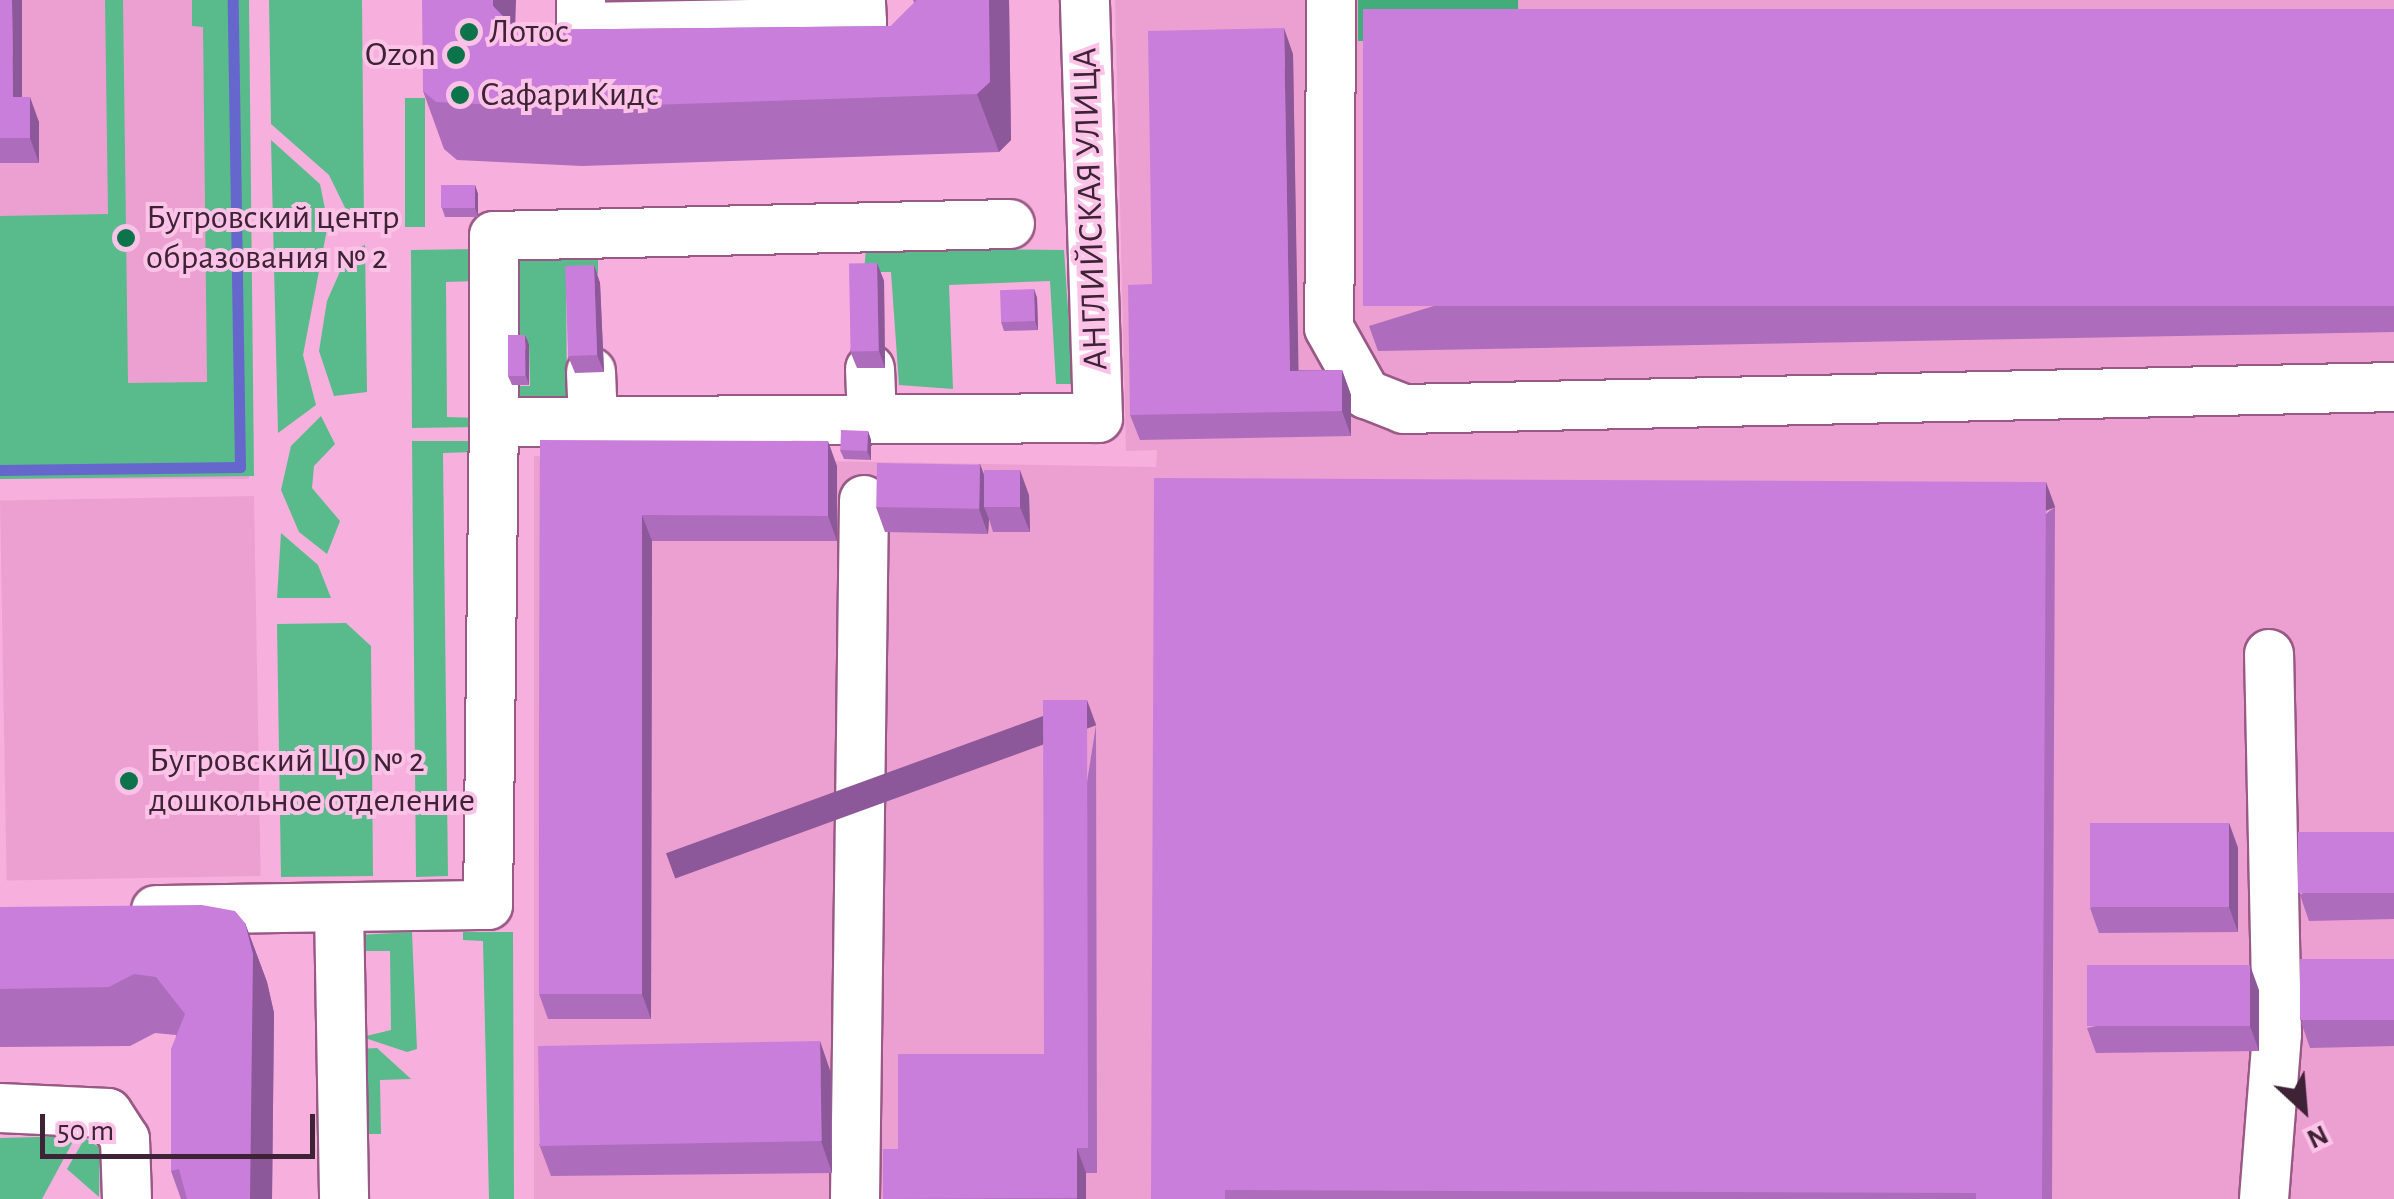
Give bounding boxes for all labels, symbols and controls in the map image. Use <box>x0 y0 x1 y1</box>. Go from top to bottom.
place label: Лотос <box>489 11 569 53</box>
marker: Лотос <box>458 21 480 43</box>
place label: Ozon <box>365 34 436 76</box>
marker: Ozon <box>445 44 467 66</box>
street label: АНГЛИЙСКАЯ УЛИЦА <box>1064 47 1118 371</box>
place label: СафариКидс <box>480 74 659 116</box>
marker: СафариКидс <box>449 84 471 106</box>
place label: Бугровский центр образования № 2 <box>146 197 400 279</box>
marker: Бугровский центр образования № 2 <box>115 227 137 249</box>
place label: Бугровский ЦО № 2 дошкольное отделение <box>149 740 475 822</box>
marker: Бугровский ЦО № 2 дошкольное отделение <box>118 770 140 792</box>
north arrow <box>2254 1059 2354 1159</box>
scale bar <box>45 1094 320 1156</box>
text: 50 m <box>57 1116 114 1146</box>
text: N <box>2302 1119 2332 1153</box>

